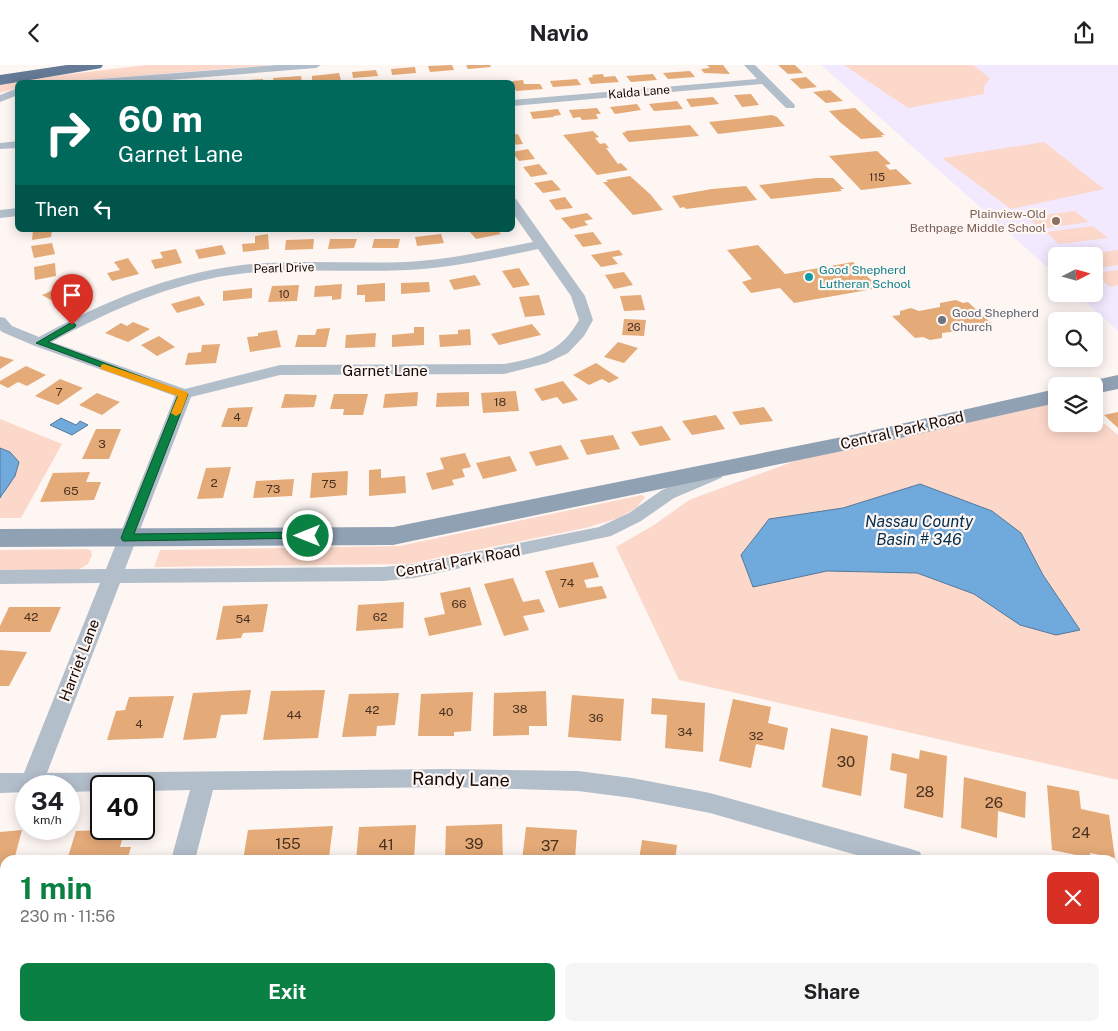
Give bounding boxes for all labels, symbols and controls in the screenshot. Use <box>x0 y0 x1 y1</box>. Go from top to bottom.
icon: back <box>20 19 48 47</box>
icon: share <box>1070 19 1098 47</box>
text: Navio <box>529 20 589 46</box>
street label: Kalda Lane <box>608 82 671 102</box>
text: 60 m <box>118 99 203 140</box>
icon: right <box>35 100 100 165</box>
text: Garnet Lane <box>118 141 243 167</box>
house number: 115 <box>869 171 885 183</box>
icon: left <box>89 195 117 223</box>
text: Then <box>35 198 79 220</box>
place label: Plainview-Old Bethpage Middle School <box>910 207 1046 235</box>
marker: Plainview-Old Bethpage Middle School <box>1050 215 1062 227</box>
north arrow <box>1048 247 1102 303</box>
map controls <box>1048 247 1103 432</box>
street label: Pearl Drive <box>253 260 315 276</box>
place label: Good Shepherd Lutheran School <box>819 263 911 291</box>
marker: Good Shepherd Lutheran School <box>803 271 815 283</box>
pin <box>51 274 93 325</box>
icon: arrive <box>58 281 86 309</box>
house number: 10 <box>278 288 290 300</box>
place label: Good Shepherd Church <box>952 306 1039 334</box>
button: search <box>1048 312 1103 367</box>
marker: Good Shepherd Church <box>936 314 948 326</box>
house number: 26 <box>627 321 641 333</box>
street label: Garnet Lane <box>342 362 428 379</box>
button: layers <box>1048 377 1103 432</box>
house number: 7 <box>55 385 63 399</box>
house number: 18 <box>494 395 507 409</box>
street label: Central Park Road <box>839 408 965 452</box>
house number: 4 <box>233 410 241 424</box>
house number: 3 <box>98 437 106 451</box>
house number: 2 <box>210 476 218 490</box>
house number: 75 <box>322 477 337 491</box>
house number: 73 <box>266 482 280 496</box>
house number: 65 <box>63 484 79 498</box>
position arrow <box>281 509 333 561</box>
water label: Nassau County Basin # 346 <box>865 512 974 549</box>
street label: Central Park Road <box>394 542 522 580</box>
house number: 74 <box>560 576 575 590</box>
house number: 66 <box>452 597 466 611</box>
house number: 42 <box>24 610 38 624</box>
house number: 62 <box>373 610 387 624</box>
house number: 54 <box>235 612 251 626</box>
street label: Harriet Lane <box>56 616 102 704</box>
house number: 38 <box>512 702 528 716</box>
house number: 42 <box>365 703 379 717</box>
house number: 40 <box>439 705 453 719</box>
house number: 44 <box>286 708 302 722</box>
house number: 36 <box>589 711 603 725</box>
house number: 4 <box>135 717 143 731</box>
house number: 34 <box>677 725 693 739</box>
house number: 32 <box>749 729 763 743</box>
house number: 30 <box>837 753 855 770</box>
street label: Randy Lane <box>412 768 510 790</box>
speed limit sign: 40 <box>90 775 155 840</box>
house number: 28 <box>916 783 934 800</box>
text: 34 <box>31 786 64 816</box>
house number: 26 <box>985 794 1003 811</box>
text: km/h <box>33 813 62 827</box>
house number: 24 <box>1072 824 1090 841</box>
house number: 155 <box>275 835 301 852</box>
house number: 39 <box>465 835 483 852</box>
house number: 41 <box>378 836 394 853</box>
house number: 37 <box>541 837 559 854</box>
text: 1 min <box>20 870 92 906</box>
button: close <box>1047 872 1099 924</box>
text: 230 m · 11:56 <box>20 907 115 926</box>
button: Exit <box>20 963 555 1021</box>
button: Share <box>565 963 1099 1021</box>

